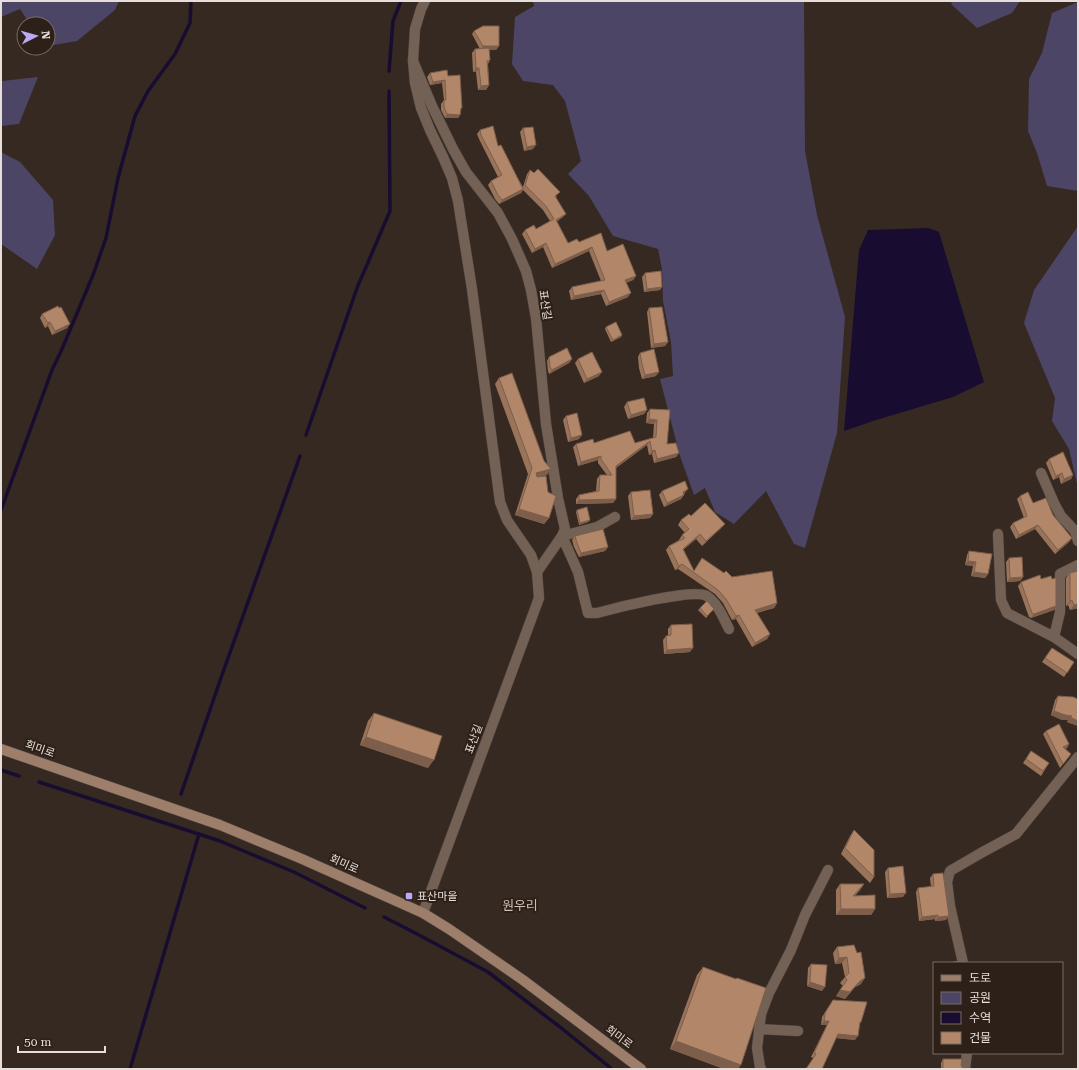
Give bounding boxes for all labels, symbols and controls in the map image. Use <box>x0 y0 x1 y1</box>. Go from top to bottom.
north arrow <box>16 16 56 56</box>
text: N <box>39 30 52 40</box>
street label: 표산길 <box>536 289 554 321</box>
street label: 표산길 <box>463 723 485 755</box>
street label: 회미로 <box>24 738 56 760</box>
street label: 회미로 <box>327 852 361 876</box>
place label: 표산마을 <box>417 890 457 903</box>
marker: 표산마을 <box>404 891 414 901</box>
district label: 원우리 <box>502 898 538 913</box>
legend <box>933 962 1063 1054</box>
text: 도로 <box>969 971 991 985</box>
text: 공원 <box>969 991 991 1005</box>
text: 수역 <box>969 1011 991 1025</box>
street label: 회미로 <box>603 1023 635 1051</box>
scale bar <box>18 1028 105 1054</box>
text: 건물 <box>969 1031 991 1045</box>
text: 50 m <box>24 1035 51 1049</box>

